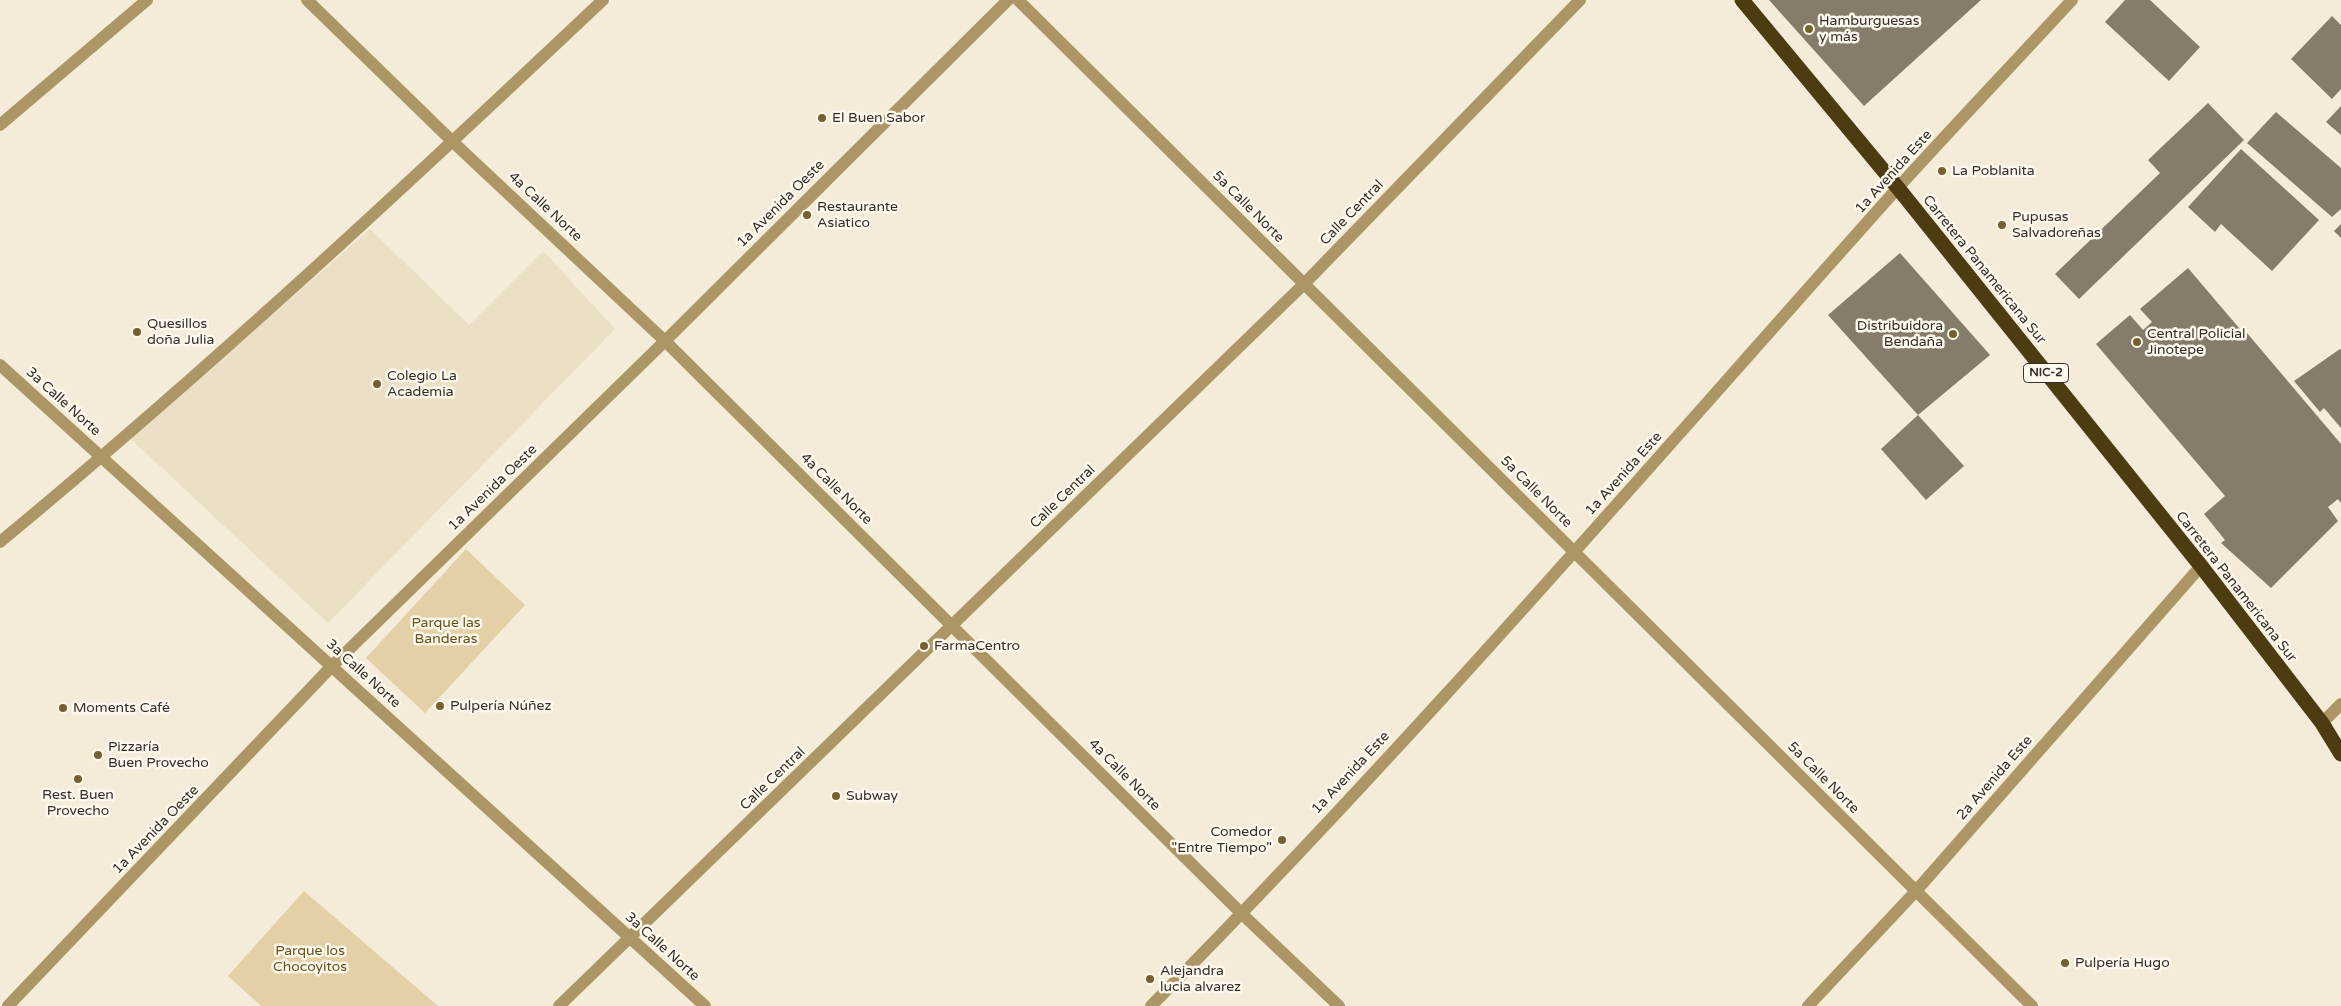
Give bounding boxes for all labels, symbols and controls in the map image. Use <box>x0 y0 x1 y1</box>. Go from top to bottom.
place label: Hamburguesas y más <box>1819 13 1919 46</box>
marker: Hamburguesas y más <box>1803 23 1815 35</box>
place label: El Buen Sabor <box>832 110 925 126</box>
marker: El Buen Sabor <box>816 112 828 124</box>
street label: 1a Avenida Este <box>1852 127 1936 217</box>
street label: 1a Avenida Oeste <box>734 157 828 251</box>
place label: La Poblanita <box>1952 163 2035 179</box>
marker: La Poblanita <box>1936 165 1948 177</box>
street label: 5a Calle Norte <box>1209 168 1287 246</box>
street label: 4a Calle Norte <box>505 169 585 245</box>
street label: Calle Central <box>1317 177 1387 249</box>
street label: Carretera Panamericana Sur <box>1919 192 2049 348</box>
place label: Restaurante Asiatico <box>817 199 898 232</box>
marker: Restaurante Asiatico <box>801 209 813 221</box>
place label: Pupusas Salvadoreñas <box>2012 209 2101 242</box>
marker: Pupusas Salvadoreñas <box>1996 219 2008 231</box>
place label: Quesillos doña Julia <box>147 316 214 348</box>
place label: Distribuidora Bendaña <box>1857 318 1943 351</box>
marker: Quesillos doña Julia <box>131 326 143 338</box>
place label: Central Policial Jinotepe <box>2147 326 2245 358</box>
marker: Distribuidora Bendaña <box>1947 328 1959 340</box>
marker: Central Policial Jinotepe <box>2131 336 2143 348</box>
road number: NIC-2 <box>2024 363 2068 382</box>
street label: 3a Calle Norte <box>22 364 104 440</box>
place label: Colegio La Academia <box>387 368 457 401</box>
marker: Colegio La Academia <box>371 378 383 390</box>
street label: 1a Avenida Este <box>1582 429 1666 519</box>
street label: 1a Avenida Oeste <box>445 441 541 535</box>
street label: 4a Calle Norte <box>797 450 875 528</box>
street label: 5a Calle Norte <box>1497 453 1575 531</box>
street label: Calle Central <box>1027 462 1099 532</box>
street label: Carretera Panamericana Sur <box>2172 508 2300 666</box>
park label: Parque las Banderas <box>411 615 481 648</box>
street label: 3a Calle Norte <box>322 636 404 712</box>
place label: FarmaCentro <box>934 638 1020 654</box>
marker: FarmaCentro <box>918 640 930 652</box>
place label: Pulpería Núñez <box>450 698 551 714</box>
place label: Moments Café <box>73 700 170 716</box>
marker: Pulpería Núñez <box>434 700 446 712</box>
marker: Moments Café <box>57 702 69 714</box>
street label: 1a Avenida Este <box>1309 728 1393 818</box>
street label: 2a Avenida Este <box>1954 732 2036 824</box>
street label: 4a Calle Norte <box>1085 736 1163 814</box>
place label: Pizzaría Buen Provecho <box>108 739 209 772</box>
street label: 5a Calle Norte <box>1784 739 1862 817</box>
street label: Calle Central <box>737 744 809 814</box>
marker: Pizzaría Buen Provecho <box>92 749 104 761</box>
marker: Rest. Buen Provecho <box>72 773 84 785</box>
street label: 1a Avenida Oeste <box>109 782 203 878</box>
place label: Rest. Buen Provecho <box>42 787 114 820</box>
place label: Subway <box>846 788 898 804</box>
marker: Subway <box>830 790 842 802</box>
place label: Comedor "Entre Tiempo" <box>1171 824 1272 856</box>
marker: Comedor "Entre Tiempo" <box>1276 834 1288 846</box>
street label: 3a Calle Norte <box>621 909 703 985</box>
park label: Parque los Chocoyitos <box>273 943 347 976</box>
place label: Pulpería Hugo <box>2075 955 2170 971</box>
marker: Pulpería Hugo <box>2059 957 2071 969</box>
place label: Alejandra lucia alvarez <box>1160 963 1241 996</box>
marker: Alejandra lucia alvarez <box>1144 973 1156 985</box>

